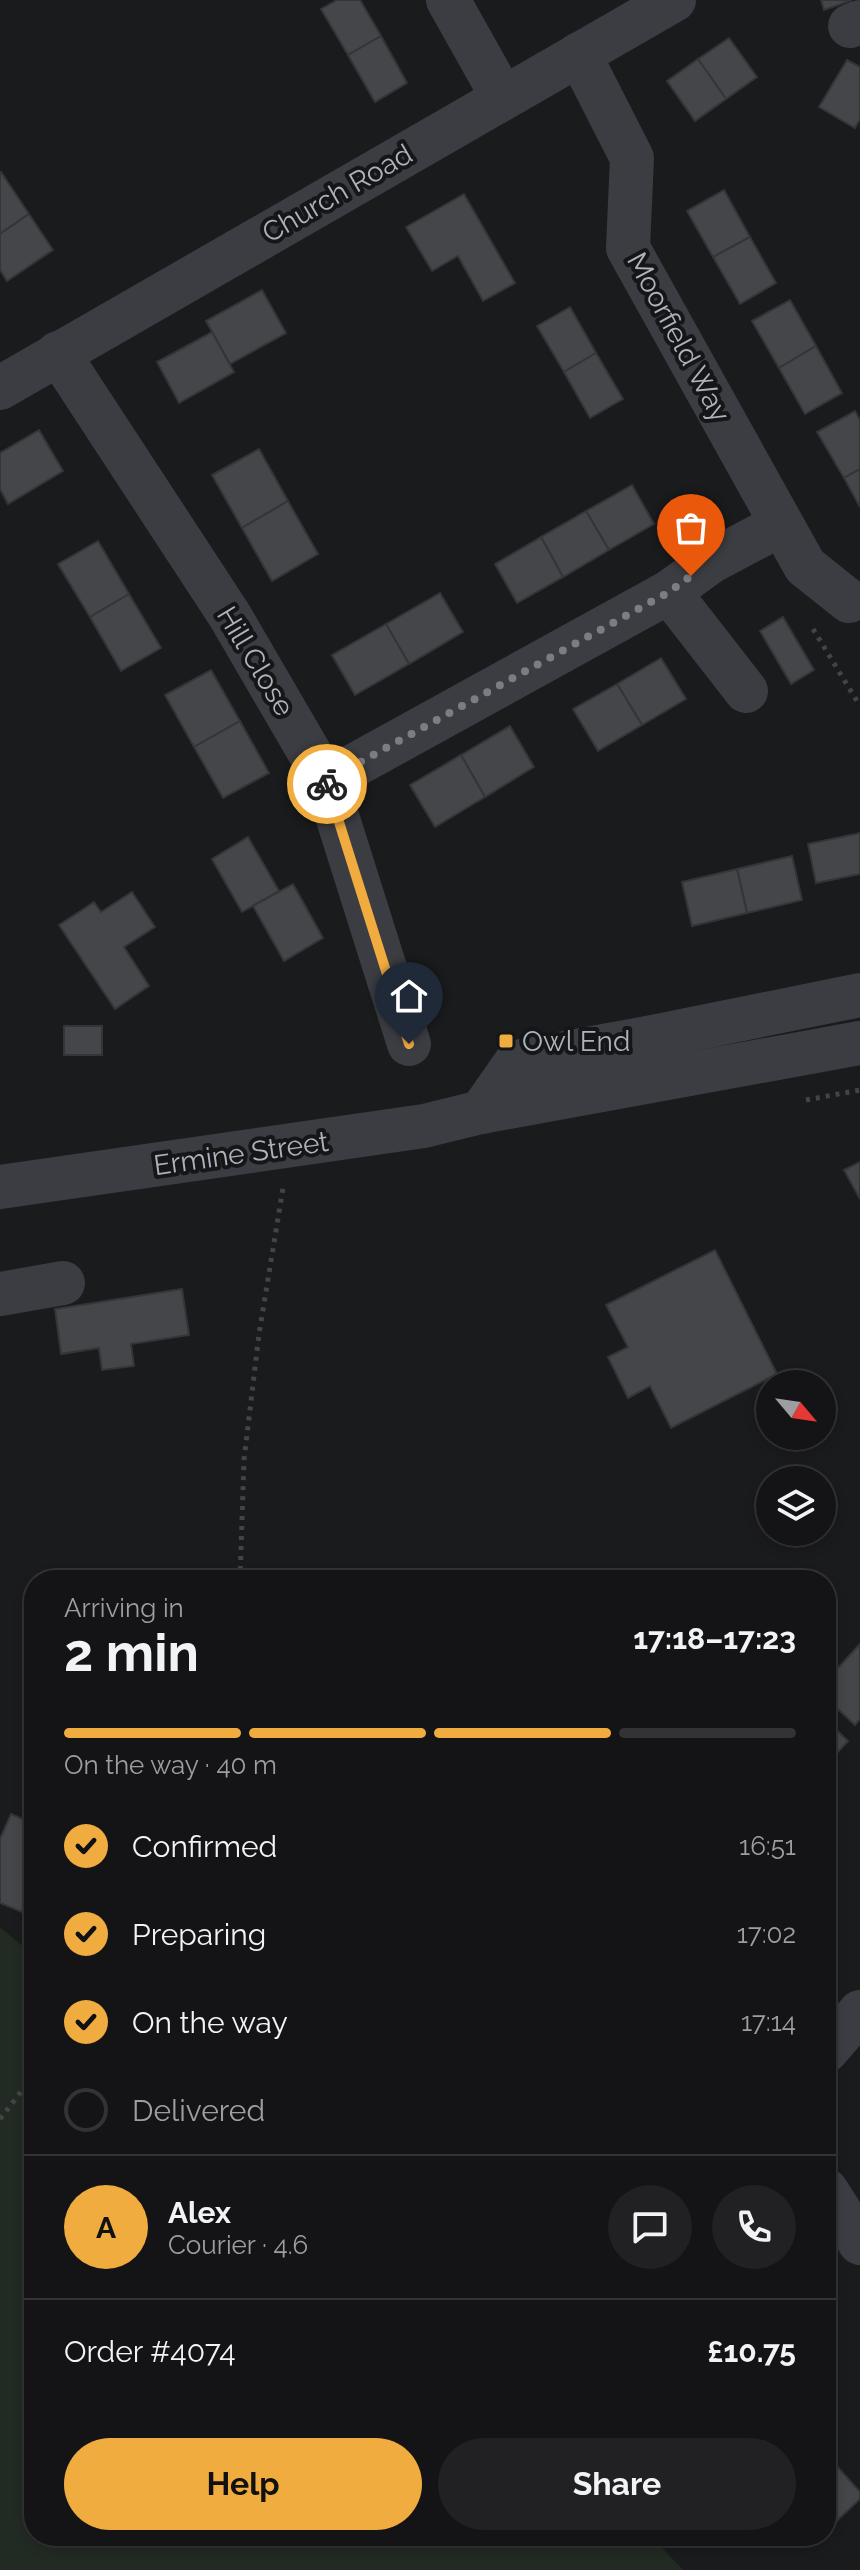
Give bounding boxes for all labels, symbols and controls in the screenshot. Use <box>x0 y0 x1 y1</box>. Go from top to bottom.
street label: Church Road <box>256 137 418 250</box>
street label: Moorfield Way <box>620 247 737 428</box>
pin <box>657 494 725 576</box>
icon: bag <box>669 506 713 550</box>
street label: Hill Close <box>210 601 301 722</box>
courier <box>287 744 367 824</box>
icon: bike <box>305 762 349 806</box>
pin <box>375 962 443 1044</box>
icon: home <box>387 974 431 1018</box>
place label: Owl End <box>522 1025 630 1058</box>
marker: Owl End <box>497 1032 515 1050</box>
street label: Ermine Street <box>152 1125 331 1182</box>
north arrow <box>756 1370 836 1450</box>
map controls <box>756 1370 836 1546</box>
button: layers <box>756 1466 836 1546</box>
text: Arriving in <box>64 1593 184 1623</box>
text: 17:18–17:23 <box>633 1621 796 1656</box>
text: 2 min <box>64 1622 199 1683</box>
text: On the way · 40 m <box>64 1750 277 1780</box>
icon: check <box>64 1824 108 1868</box>
text: Confirmed <box>132 1829 277 1864</box>
text: 16:51 <box>739 1831 796 1861</box>
icon: check <box>64 1912 108 1956</box>
text: Preparing <box>132 1917 266 1952</box>
text: 17:02 <box>737 1919 796 1949</box>
icon: check <box>64 2000 108 2044</box>
text: On the way <box>132 2005 288 2040</box>
text: 17:14 <box>741 2007 796 2037</box>
text: Delivered <box>132 2093 265 2128</box>
button: chat <box>608 2185 692 2269</box>
button: phone <box>712 2185 796 2269</box>
text: Alex <box>168 2195 231 2230</box>
text: A <box>96 2210 116 2245</box>
text: Courier · 4.6 <box>168 2230 308 2260</box>
text: Order #4074 <box>64 2334 236 2369</box>
text: £10.75 <box>707 2334 796 2369</box>
button: Help <box>64 2438 422 2530</box>
button: Share <box>438 2438 796 2530</box>

